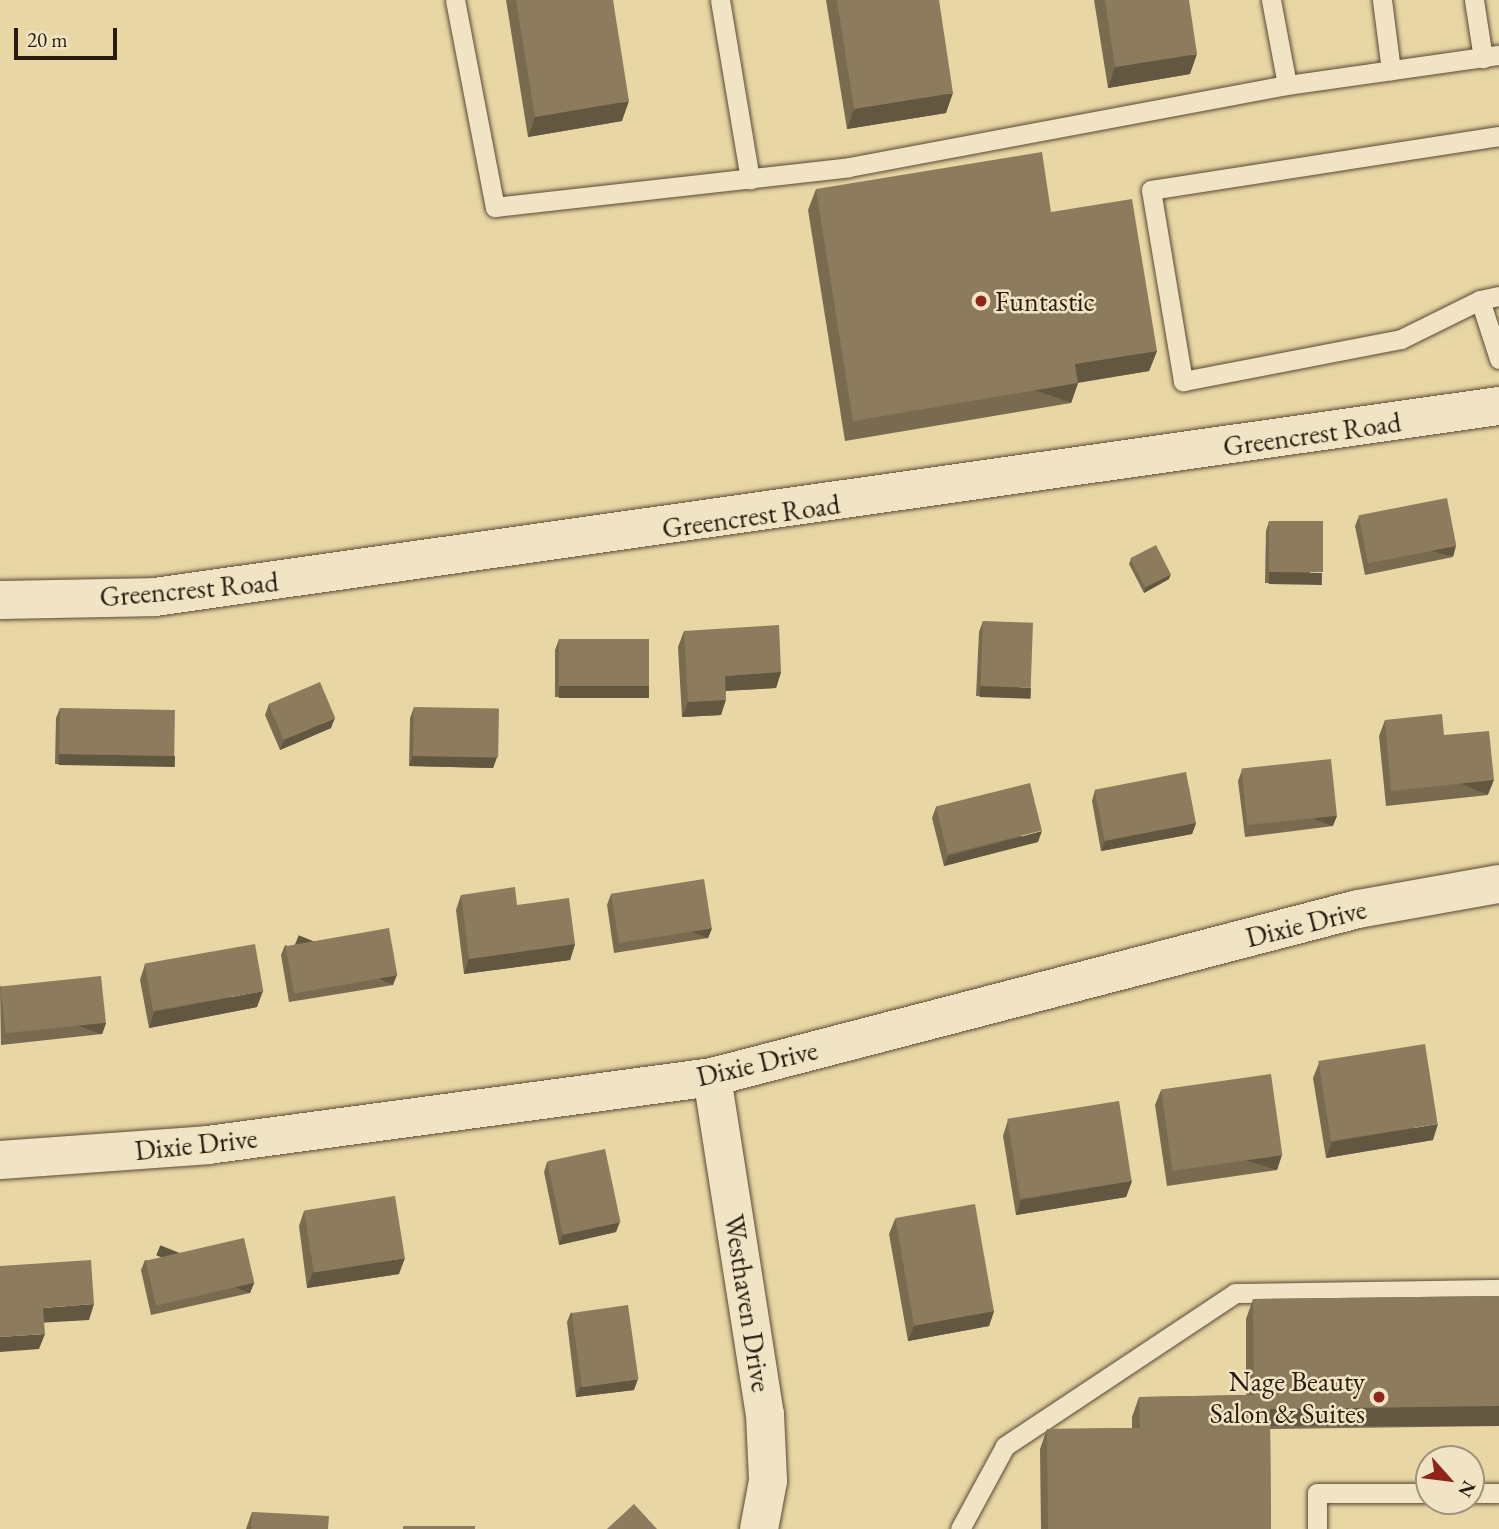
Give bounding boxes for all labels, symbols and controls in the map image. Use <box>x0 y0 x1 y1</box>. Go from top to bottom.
scale bar <box>18 14 121 58</box>
text: 20 m <box>27 26 68 53</box>
place label: Funtastic <box>995 284 1095 318</box>
marker: Funtastic <box>973 293 989 309</box>
street label: Greencrest Road <box>1221 405 1403 463</box>
street label: Greencrest Road <box>660 487 842 545</box>
street label: Greencrest Road <box>98 564 280 614</box>
street label: Dixie Drive <box>1242 892 1370 954</box>
street label: Dixie Drive <box>693 1033 821 1093</box>
street label: Dixie Drive <box>133 1121 259 1167</box>
street label: Westhaven Drive <box>717 1212 779 1394</box>
place label: Nage Beauty Salon & Suites <box>1210 1364 1365 1430</box>
marker: Nage Beauty Salon & Suites <box>1371 1389 1387 1405</box>
north arrow <box>1415 1445 1485 1515</box>
text: N <box>1453 1476 1482 1502</box>

